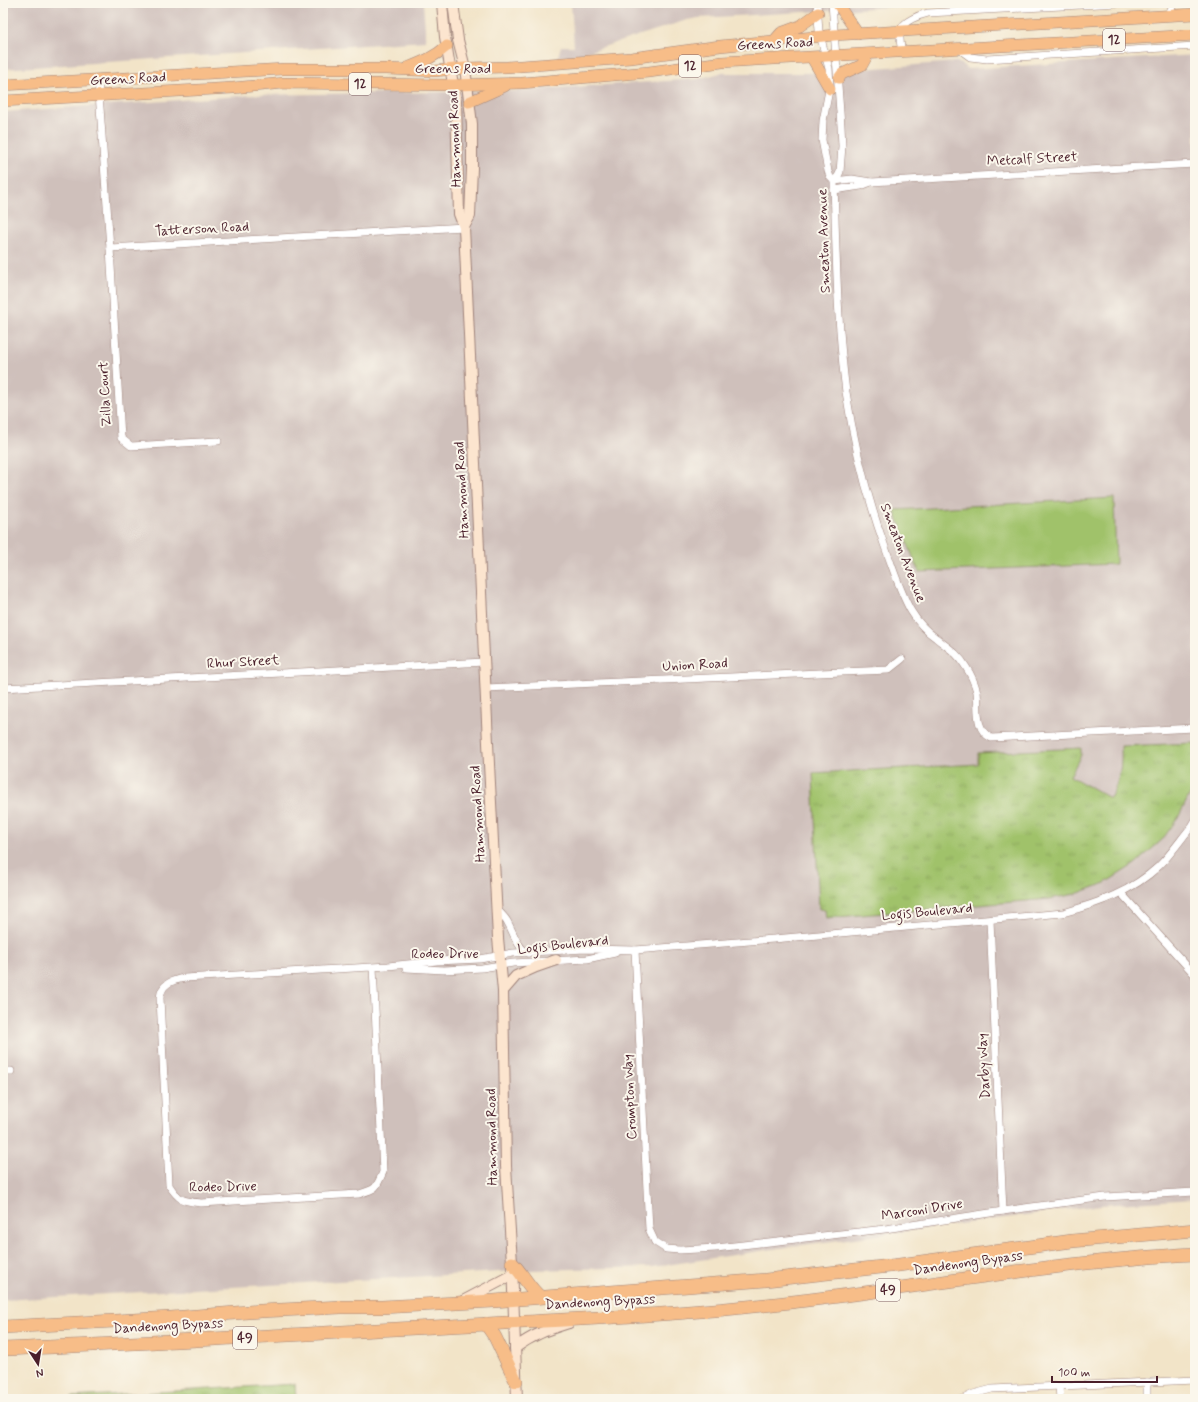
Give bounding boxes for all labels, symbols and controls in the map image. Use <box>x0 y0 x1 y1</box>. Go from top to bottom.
road number: 12 <box>1103 29 1125 51</box>
street label: Greens Road <box>736 33 814 55</box>
road number: 12 <box>679 55 701 77</box>
street label: Greens Road <box>415 60 491 78</box>
street label: Greens Road <box>89 68 167 90</box>
road number: 12 <box>349 73 371 95</box>
street label: Hammond Road <box>444 90 466 188</box>
street label: Metcalf Street <box>986 148 1078 170</box>
street label: Smeaton Avenue <box>813 188 835 294</box>
street label: Tatterson Road <box>154 218 250 240</box>
street label: Zilla Court <box>94 361 116 427</box>
street label: Hammond Road <box>450 441 474 539</box>
street label: Smeaton Avenue <box>876 501 930 605</box>
street label: Rhur Street <box>206 651 280 673</box>
street label: Union Road <box>662 654 728 676</box>
street label: Hammond Road <box>466 765 490 863</box>
street label: Logis Boulevard <box>881 899 973 927</box>
street label: Logis Boulevard <box>517 931 610 961</box>
street label: Rodeo Drive <box>411 945 479 963</box>
street label: Darby Way <box>973 1033 995 1099</box>
street label: Crompton Way <box>619 1054 641 1140</box>
street label: Hammond Road <box>482 1088 502 1186</box>
street label: Rodeo Drive <box>189 1177 257 1197</box>
street label: Marconi Drive <box>880 1195 964 1225</box>
street label: Dandenong Bypass <box>912 1246 1024 1281</box>
road number: 49 <box>876 1279 900 1301</box>
street label: Dandenong Bypass <box>544 1290 656 1315</box>
street label: Dandenong Bypass <box>112 1314 224 1339</box>
road number: 49 <box>233 1327 257 1349</box>
north arrow <box>18 1344 58 1384</box>
scale bar <box>1052 1358 1157 1384</box>
text: N <box>35 1365 45 1380</box>
text: 100 m <box>1058 1365 1090 1381</box>

